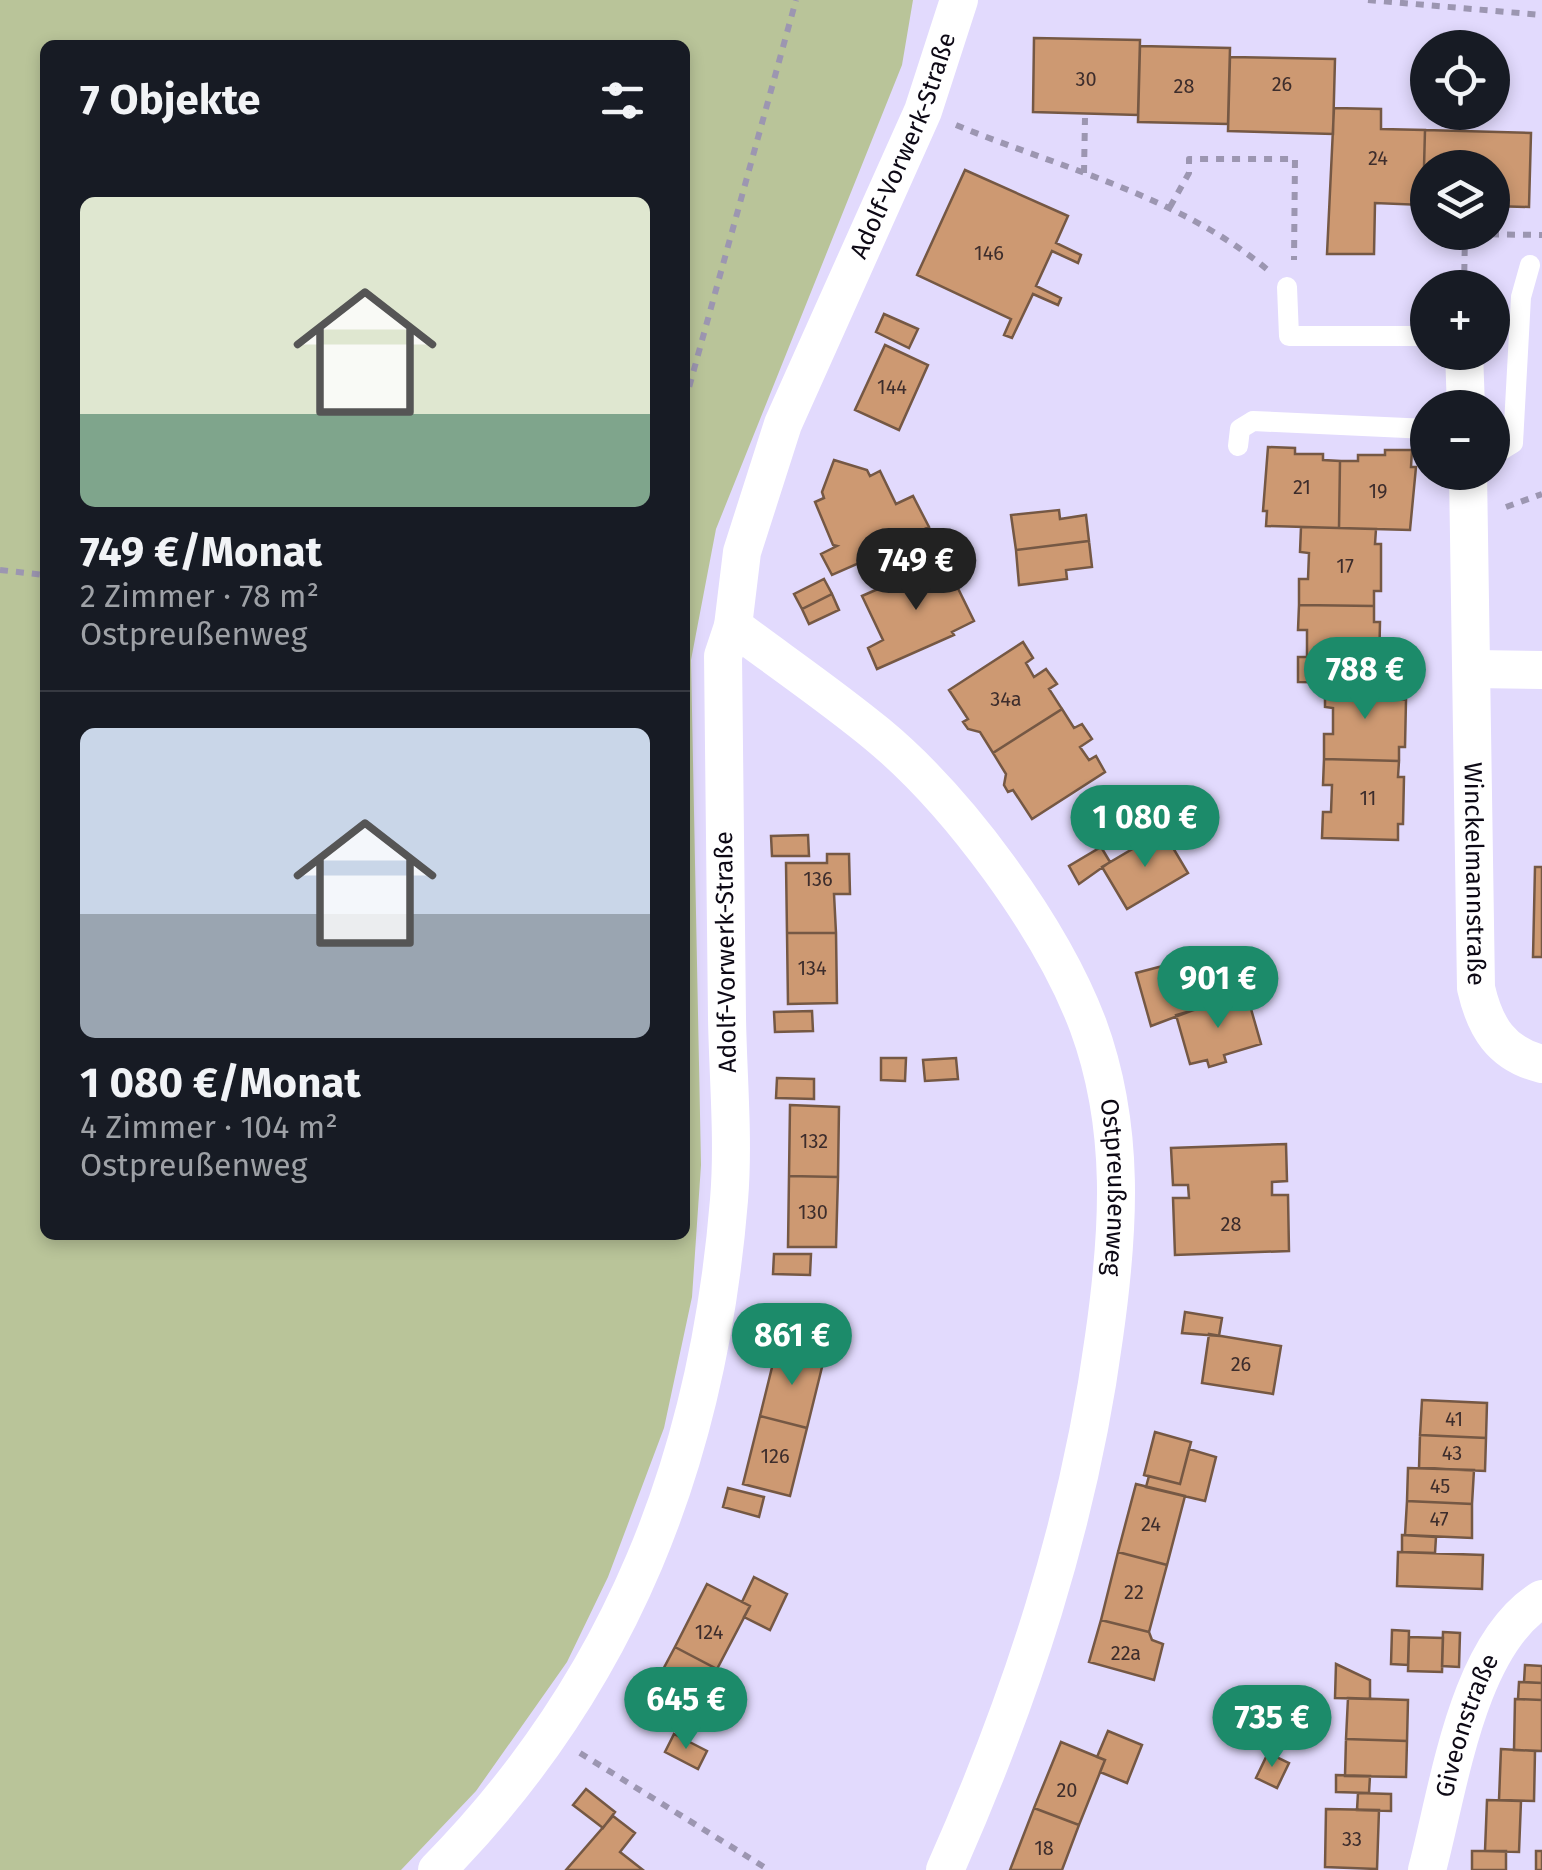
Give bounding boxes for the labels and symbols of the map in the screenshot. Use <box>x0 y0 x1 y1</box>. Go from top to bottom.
street label: Adolf-Vorwerk-Straße <box>844 29 962 263</box>
house number: 30 <box>1075 67 1097 91</box>
house number: 26 <box>1272 72 1292 96</box>
house number: 28 <box>1174 74 1194 98</box>
house number: 24 <box>1368 146 1388 170</box>
house number: 146 <box>974 241 1004 265</box>
house number: 144 <box>877 375 907 399</box>
house number: 21 <box>1293 475 1311 499</box>
house number: 19 <box>1368 479 1388 503</box>
pin: 749 € <box>846 528 986 613</box>
house number: 17 <box>1336 554 1354 578</box>
pin: 788 € <box>1295 637 1435 722</box>
house number: 34a <box>990 687 1022 711</box>
street label: Winckelmannstraße <box>1457 762 1491 986</box>
pin: 1 080 € <box>1053 785 1237 870</box>
house number: 11 <box>1359 786 1377 810</box>
street label: Adolf-Vorwerk-Straße <box>709 831 743 1073</box>
house number: 136 <box>803 867 833 891</box>
pin: 901 € <box>1148 946 1288 1031</box>
house number: 134 <box>797 956 827 980</box>
street label: Ostpreußenweg <box>1093 1096 1131 1277</box>
house number: 132 <box>800 1129 828 1153</box>
house number: 130 <box>798 1200 828 1224</box>
house number: 28 <box>1221 1212 1241 1236</box>
pin: 861 € <box>722 1303 862 1388</box>
house number: 26 <box>1231 1352 1251 1376</box>
house number: 41 <box>1445 1407 1463 1431</box>
house number: 43 <box>1442 1441 1462 1465</box>
house number: 126 <box>760 1444 790 1468</box>
house number: 45 <box>1430 1474 1450 1498</box>
house number: 47 <box>1429 1507 1449 1531</box>
house number: 24 <box>1141 1512 1161 1536</box>
house number: 22 <box>1124 1580 1144 1604</box>
house number: 124 <box>695 1620 724 1644</box>
house number: 22a <box>1111 1641 1141 1665</box>
street label: Giveonstraße <box>1430 1648 1505 1800</box>
pin: 645 € <box>616 1667 756 1752</box>
pin: 735 € <box>1202 1685 1342 1770</box>
house number: 20 <box>1056 1778 1078 1802</box>
house number: 33 <box>1342 1827 1362 1851</box>
house number: 18 <box>1034 1836 1054 1860</box>

